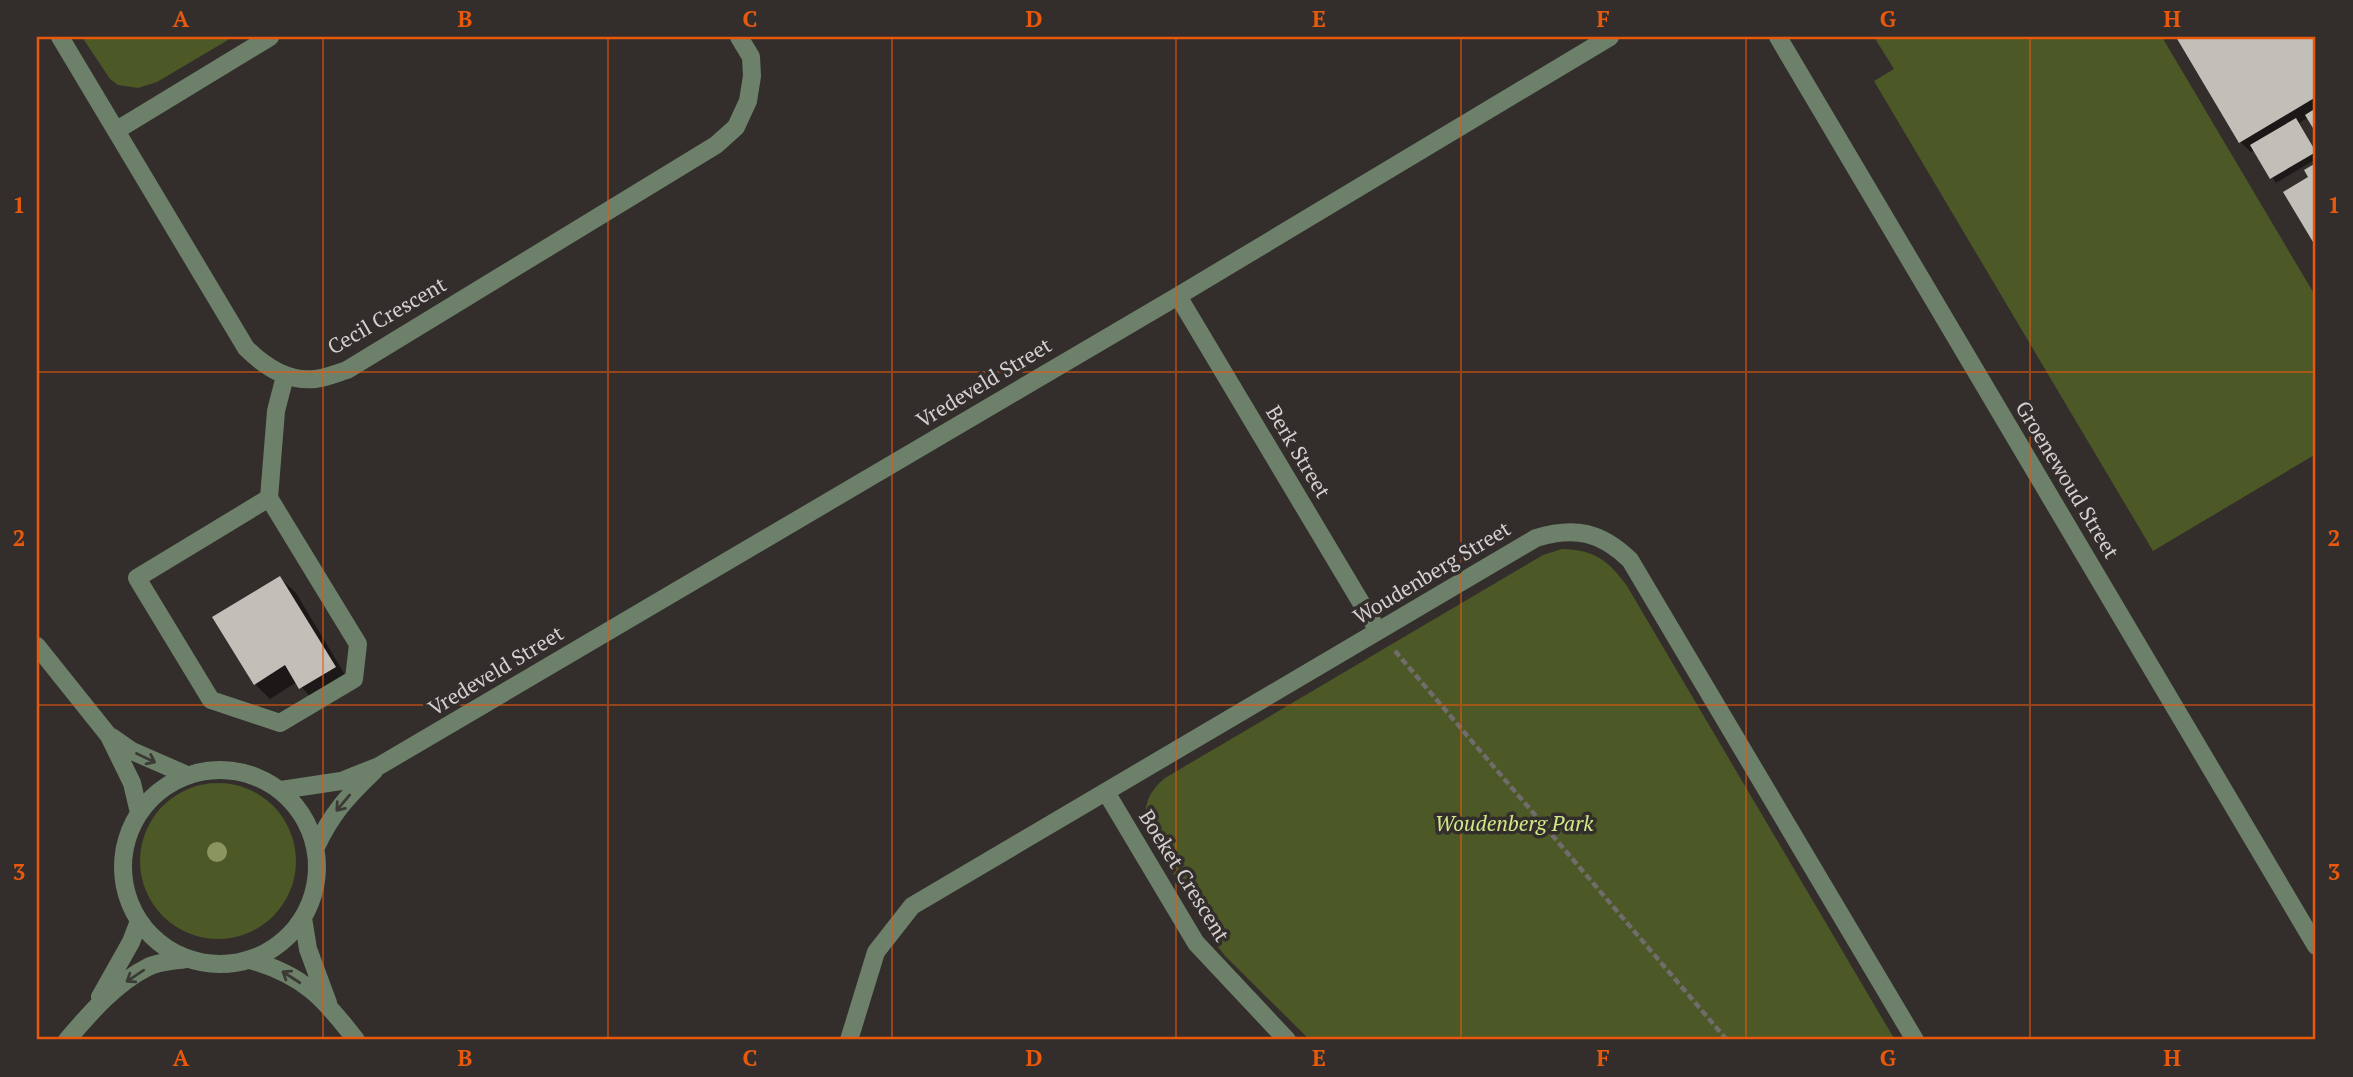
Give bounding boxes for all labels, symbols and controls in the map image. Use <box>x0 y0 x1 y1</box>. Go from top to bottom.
text: A <box>173 3 190 34</box>
text: B <box>458 3 473 34</box>
text: C <box>743 3 758 34</box>
text: D <box>1026 3 1043 34</box>
text: E <box>1312 3 1326 34</box>
text: F <box>1596 3 1610 34</box>
text: G <box>1880 3 1897 34</box>
text: H <box>2163 3 2181 34</box>
text: 1 <box>13 189 26 220</box>
text: 1 <box>2328 189 2341 220</box>
street label: Cecil Crescent <box>322 270 451 360</box>
street label: Vredeveld Street <box>911 331 1056 434</box>
street label: Groenewoud Street <box>2010 395 2126 564</box>
street label: Berk Street <box>1260 400 1338 503</box>
street label: Woudenberg Street <box>1348 514 1516 630</box>
text: 2 <box>13 522 26 553</box>
text: 2 <box>2328 522 2341 553</box>
street label: Vredeveld Street <box>423 619 568 722</box>
one-way arrow <box>135 752 156 765</box>
one-way arrow <box>335 794 351 812</box>
street label: Boeket Crescent <box>1133 804 1237 947</box>
park label: Woudenberg Park <box>1435 809 1594 837</box>
text: 3 <box>13 856 26 887</box>
text: 3 <box>2328 856 2341 887</box>
one-way arrow <box>126 968 145 983</box>
one-way arrow <box>282 969 302 983</box>
text: A <box>173 1042 190 1073</box>
text: B <box>458 1042 473 1073</box>
text: C <box>743 1042 758 1073</box>
text: D <box>1026 1042 1043 1073</box>
text: E <box>1312 1042 1326 1073</box>
text: F <box>1596 1042 1610 1073</box>
text: G <box>1880 1042 1897 1073</box>
text: H <box>2163 1042 2181 1073</box>

